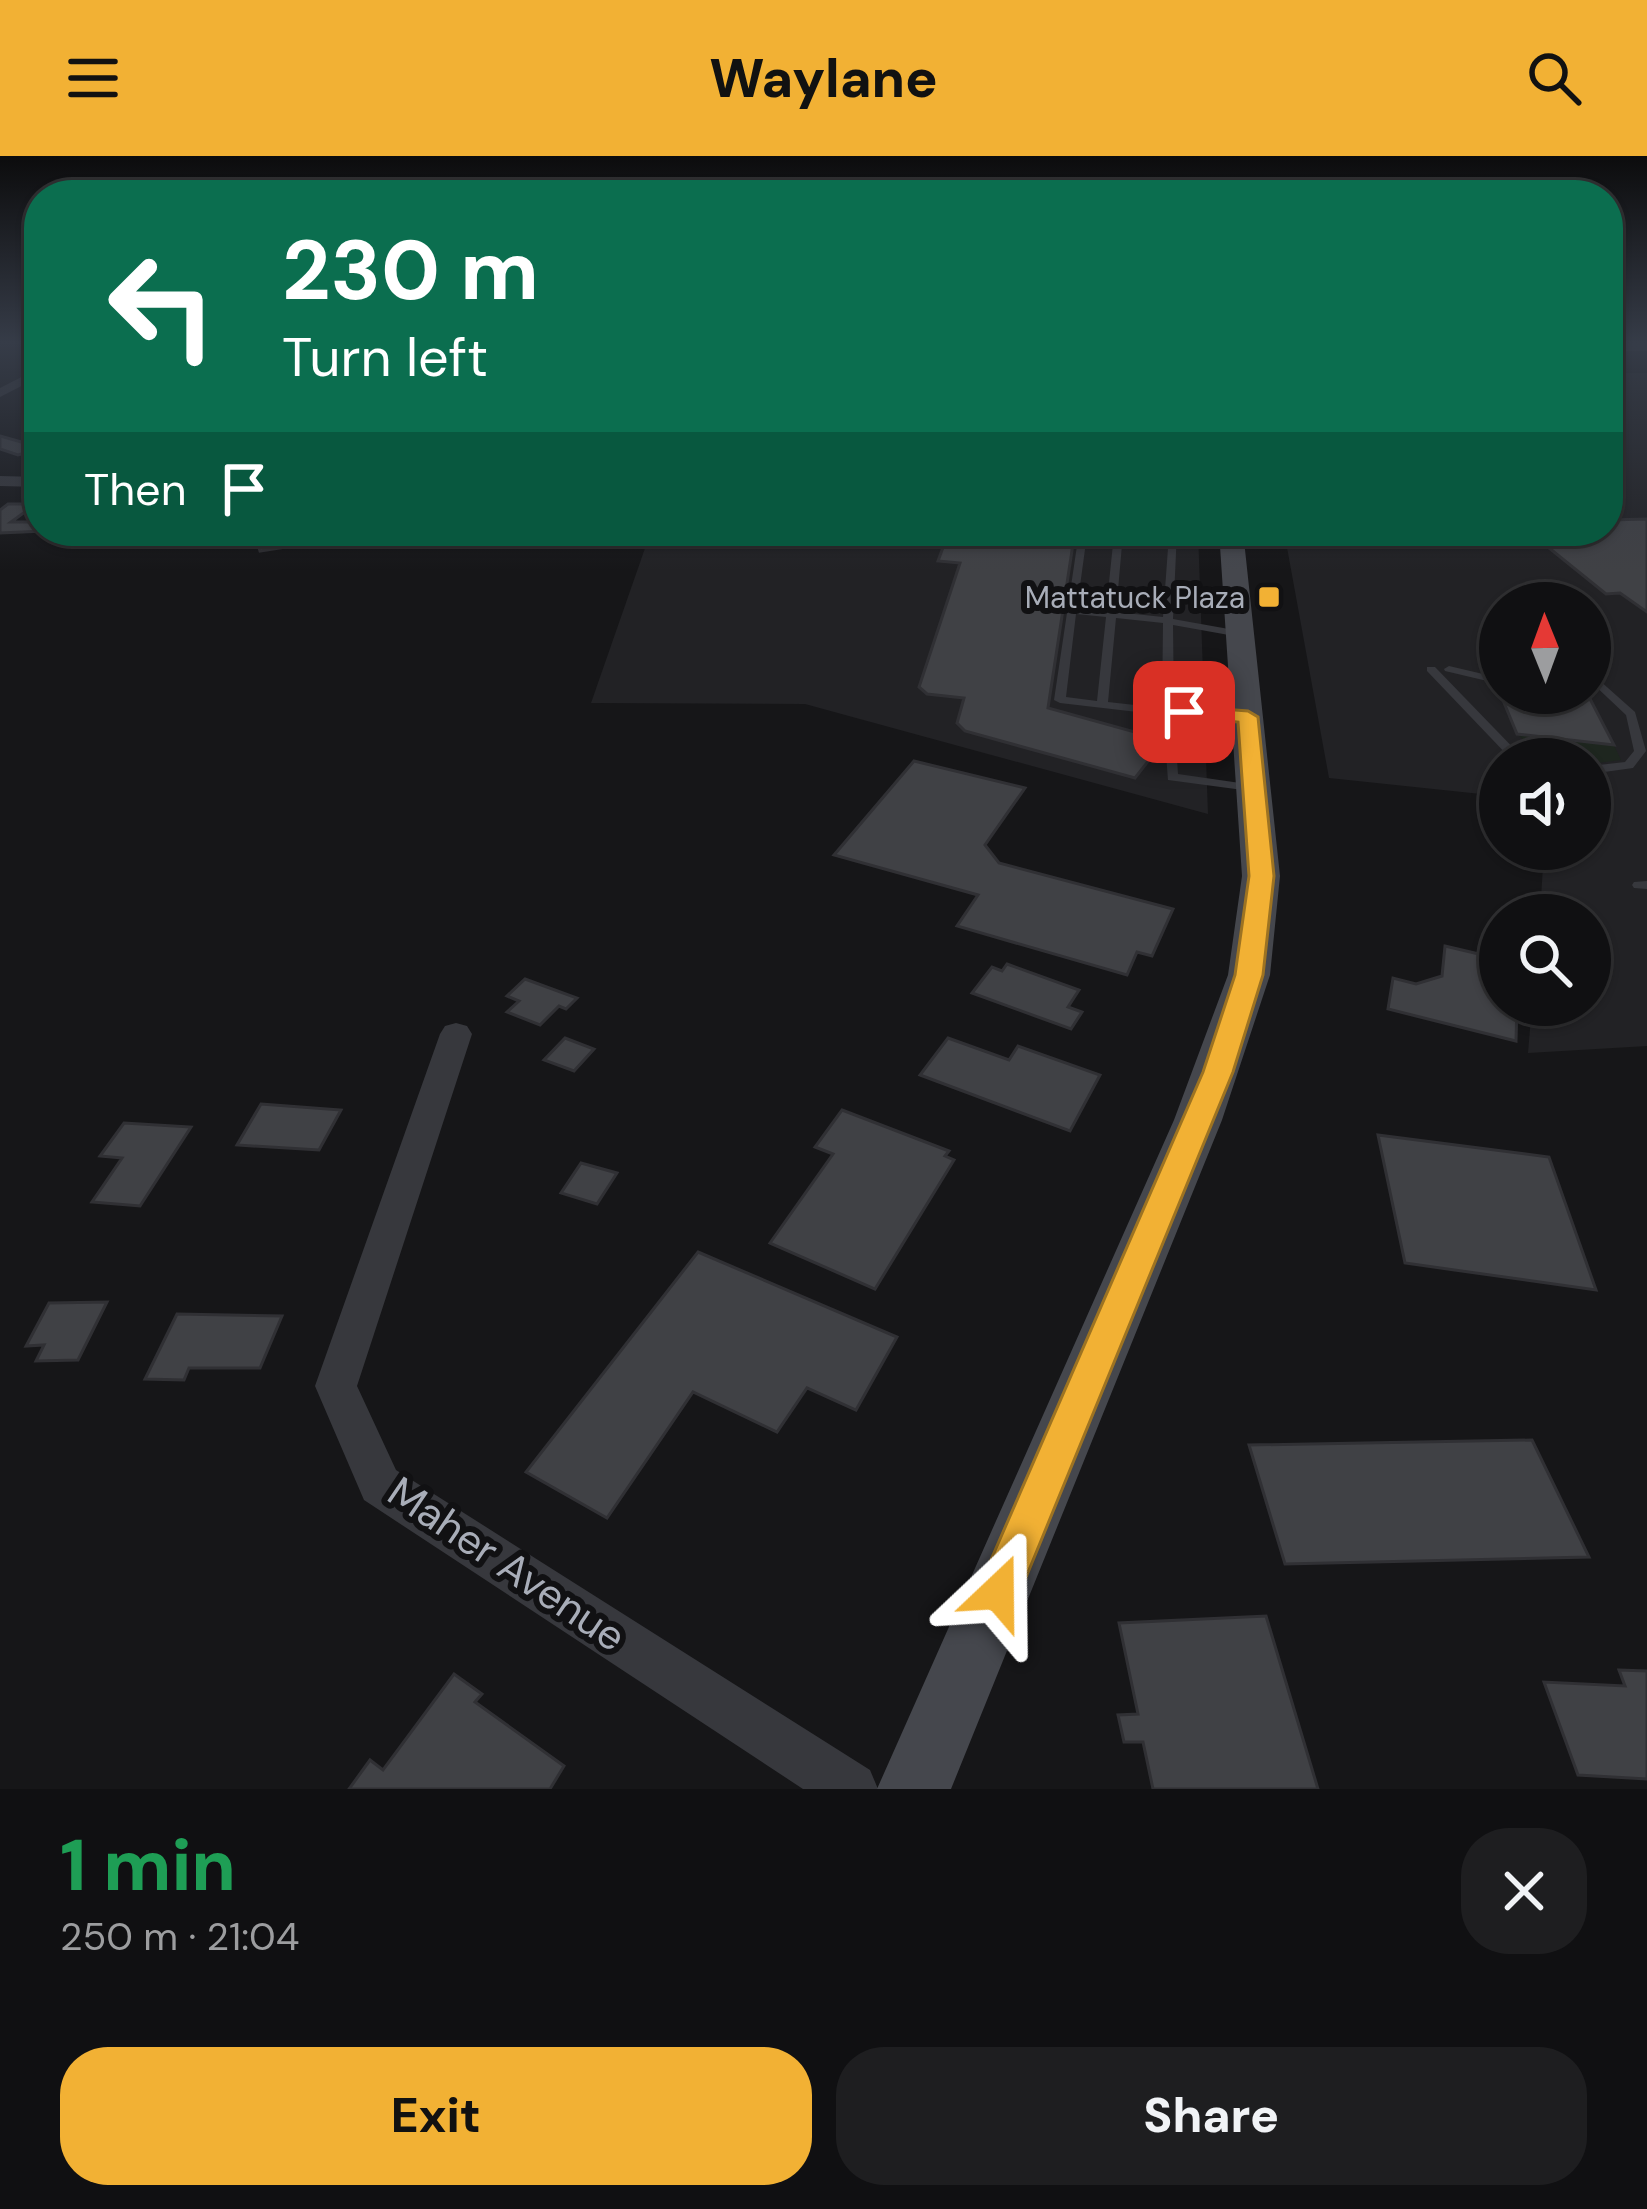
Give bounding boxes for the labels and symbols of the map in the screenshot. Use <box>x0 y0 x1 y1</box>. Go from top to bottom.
place label: Mattatuck Plaza <box>1025 578 1245 617</box>
north arrow <box>1479 582 1611 714</box>
marker: Mattatuck Plaza <box>1256 584 1282 610</box>
pin <box>1133 661 1235 763</box>
street label: Maher Avenue <box>377 1464 637 1664</box>
position arrow <box>935 1529 1061 1655</box>

